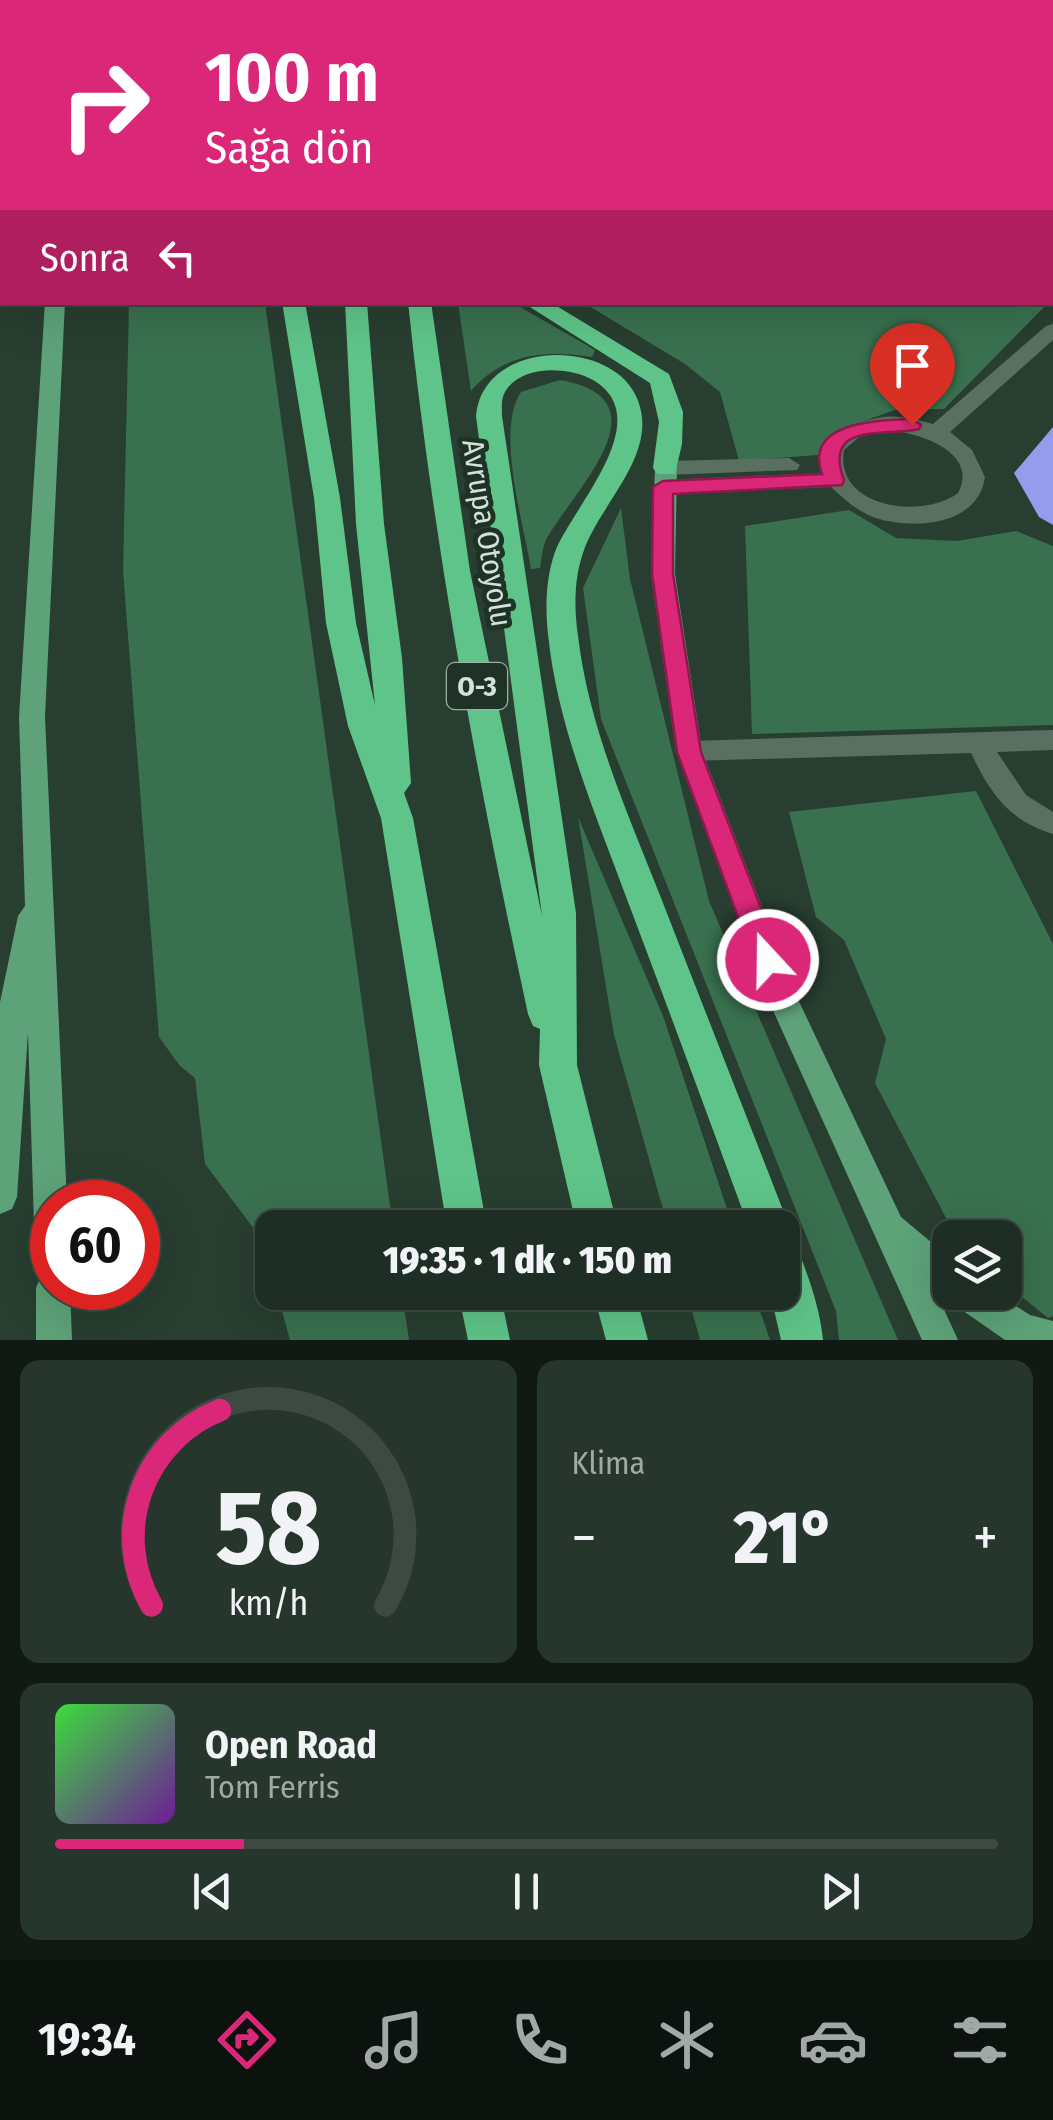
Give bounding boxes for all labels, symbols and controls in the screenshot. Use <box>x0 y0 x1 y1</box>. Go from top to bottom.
text: 100 m <box>205 36 379 120</box>
icon: right <box>40 40 170 170</box>
text: Sağa dön <box>205 121 373 175</box>
icon: left <box>150 230 205 285</box>
text: Sonra <box>40 235 130 281</box>
pin <box>870 323 955 426</box>
icon: arrive <box>885 338 940 393</box>
street label: Avrupa Otoyolu <box>454 437 520 629</box>
road number: O-3 <box>447 663 507 709</box>
position arrow <box>716 908 820 1012</box>
speed limit sign: 60 <box>30 1180 160 1310</box>
map controls <box>932 1220 1022 1310</box>
button: layers <box>932 1220 1022 1310</box>
text: 19:35 · 1 dk · 150 m <box>383 1237 672 1283</box>
text: Klima <box>572 1444 645 1482</box>
text: 58 <box>215 1466 321 1591</box>
text: 21° <box>734 1493 835 1583</box>
text: − <box>572 1505 596 1571</box>
text: + <box>973 1505 998 1571</box>
text: km/h <box>228 1582 308 1624</box>
text: Open Road <box>205 1722 377 1768</box>
text: Tom Ferris <box>205 1768 340 1806</box>
icon: previous <box>185 1864 240 1919</box>
icon: pause <box>499 1864 554 1919</box>
icon: next <box>813 1864 868 1919</box>
icon: directions <box>212 2005 282 2075</box>
icon: music <box>359 2005 429 2075</box>
icon: phone <box>505 2005 575 2075</box>
icon: climate <box>652 2005 722 2075</box>
icon: car <box>798 2005 868 2075</box>
icon: filters <box>945 2005 1015 2075</box>
text: 19:34 <box>38 2013 136 2067</box>

